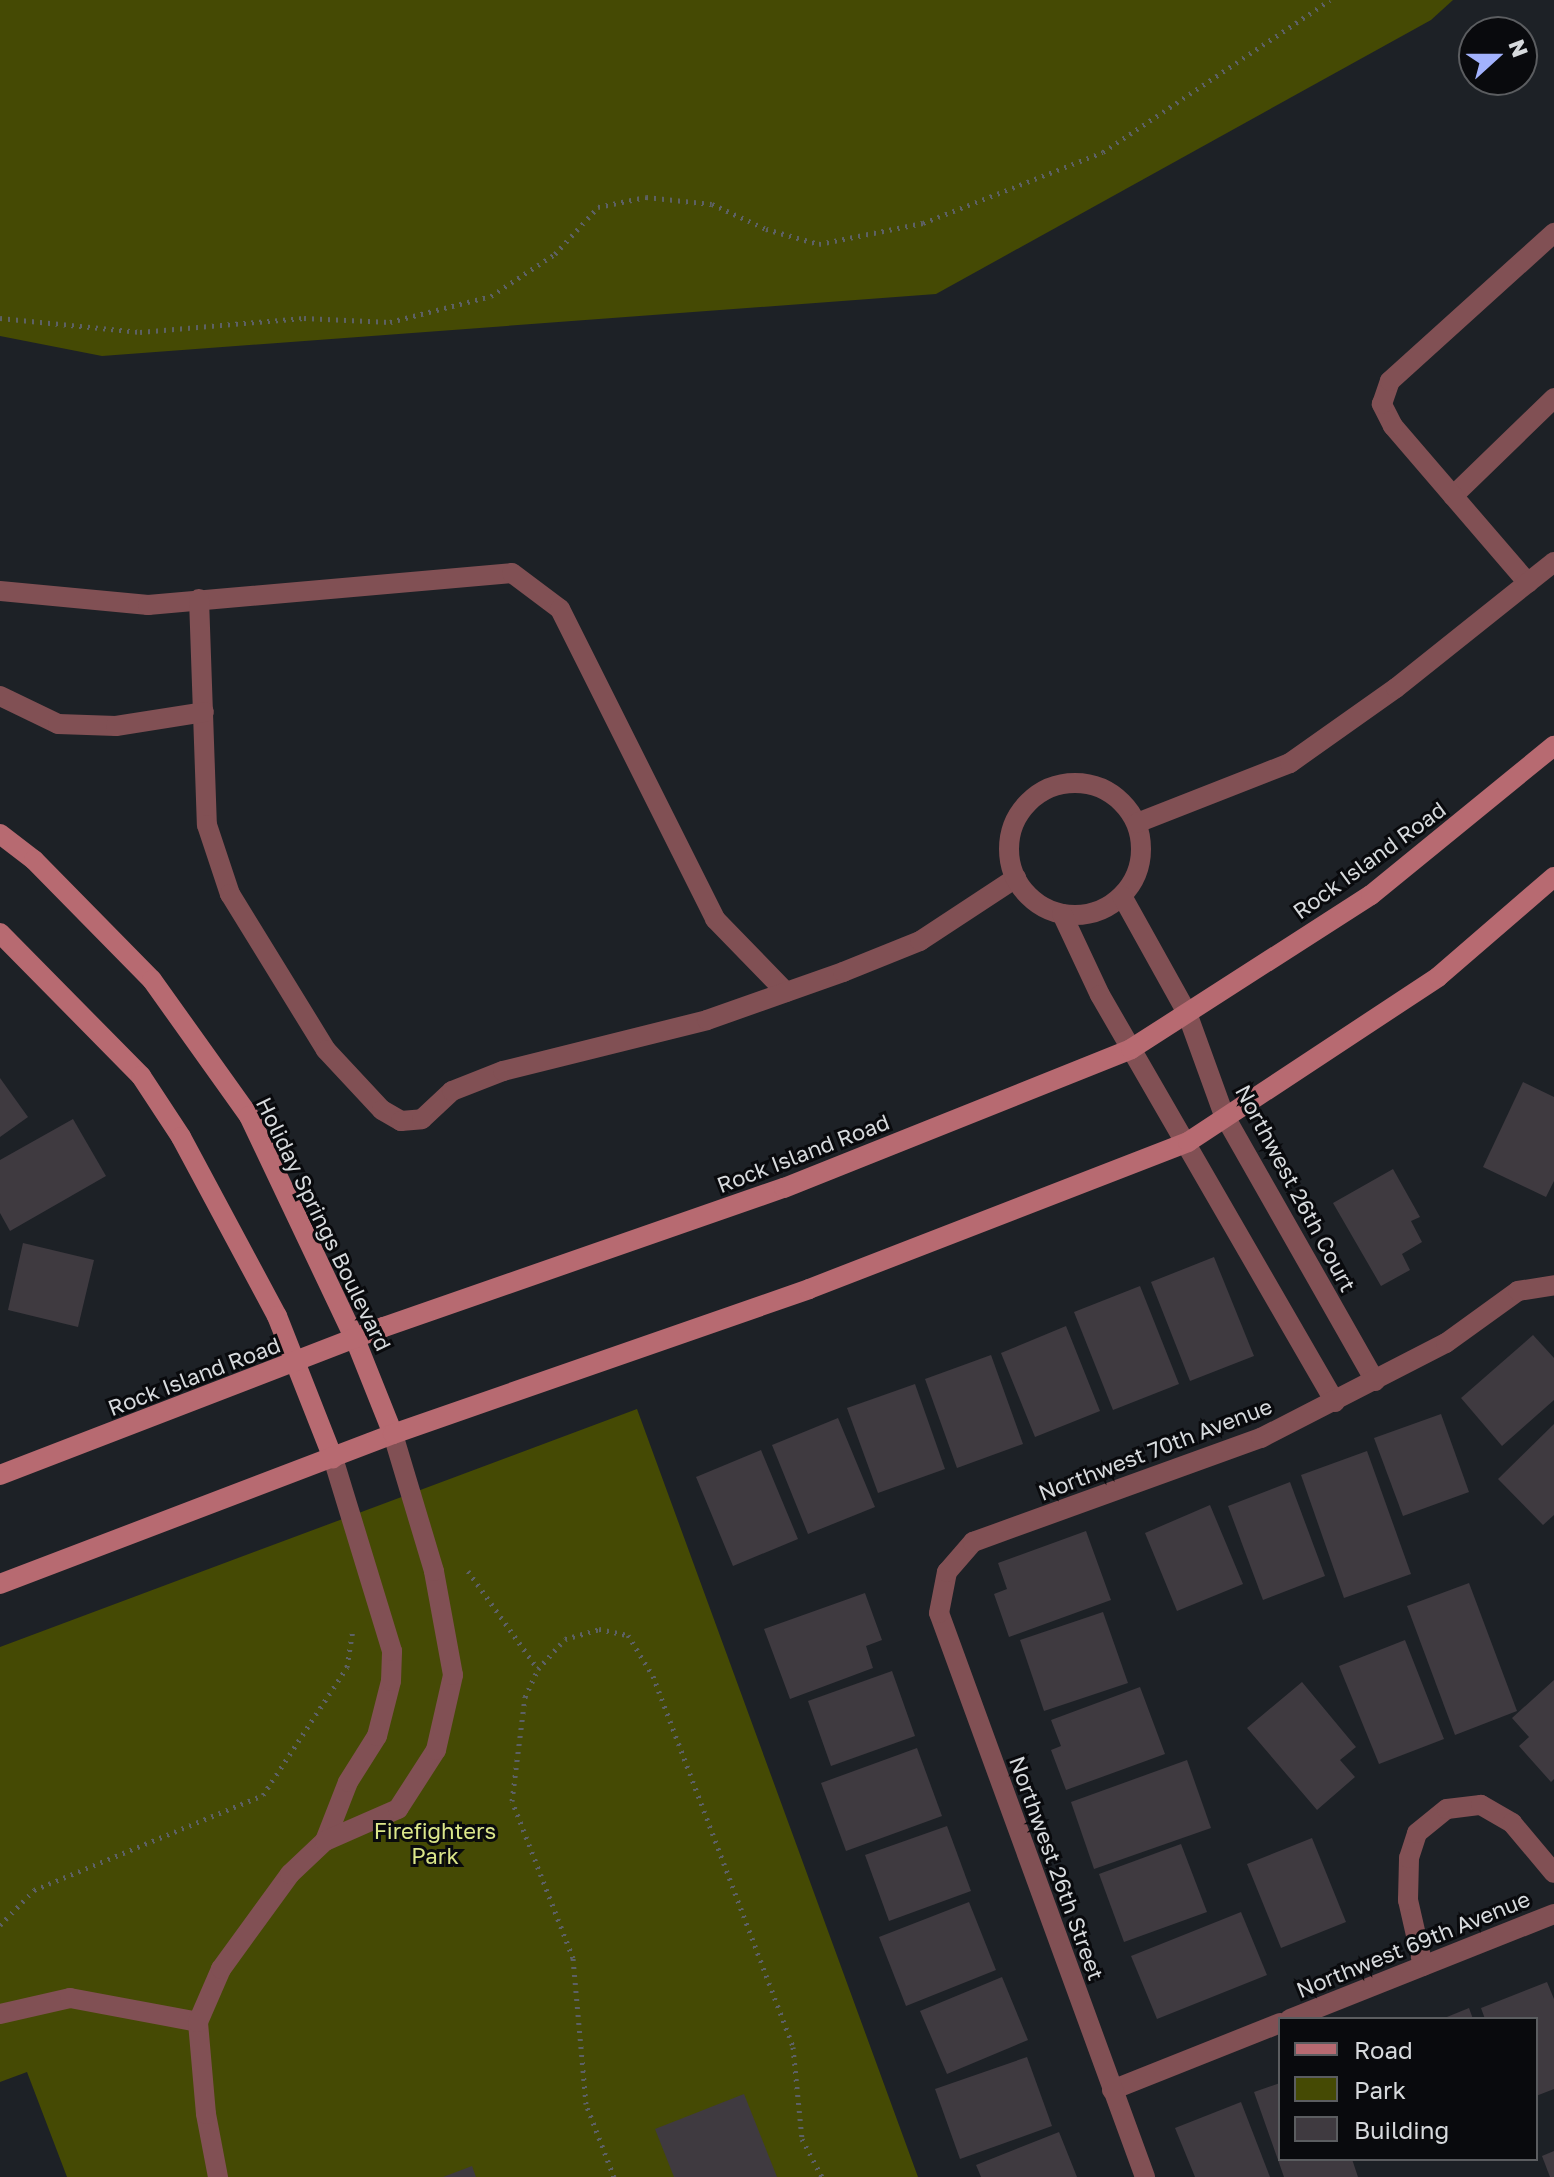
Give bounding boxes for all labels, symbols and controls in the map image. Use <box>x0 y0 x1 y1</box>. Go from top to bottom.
north arrow <box>1458 16 1538 96</box>
text: N <box>1503 35 1535 61</box>
street label: Rock Island Road <box>1287 796 1451 924</box>
street label: Northwest 26th Court <box>1230 1080 1362 1296</box>
street label: Holiday Springs Boulevard <box>251 1093 397 1355</box>
street label: Rock Island Road <box>713 1108 893 1198</box>
street label: Rock Island Road <box>104 1331 284 1421</box>
street label: Northwest 70th Avenue <box>1034 1392 1276 1506</box>
street label: Northwest 26th Street <box>1004 1752 1110 1984</box>
park label: Firefighters Park <box>374 1817 496 1868</box>
street label: Northwest 69th Avenue <box>1292 1885 1534 2003</box>
legend <box>1278 2017 1538 2161</box>
text: Road <box>1354 2035 1413 2064</box>
text: Park <box>1354 2075 1406 2104</box>
text: Building <box>1354 2115 1449 2144</box>

